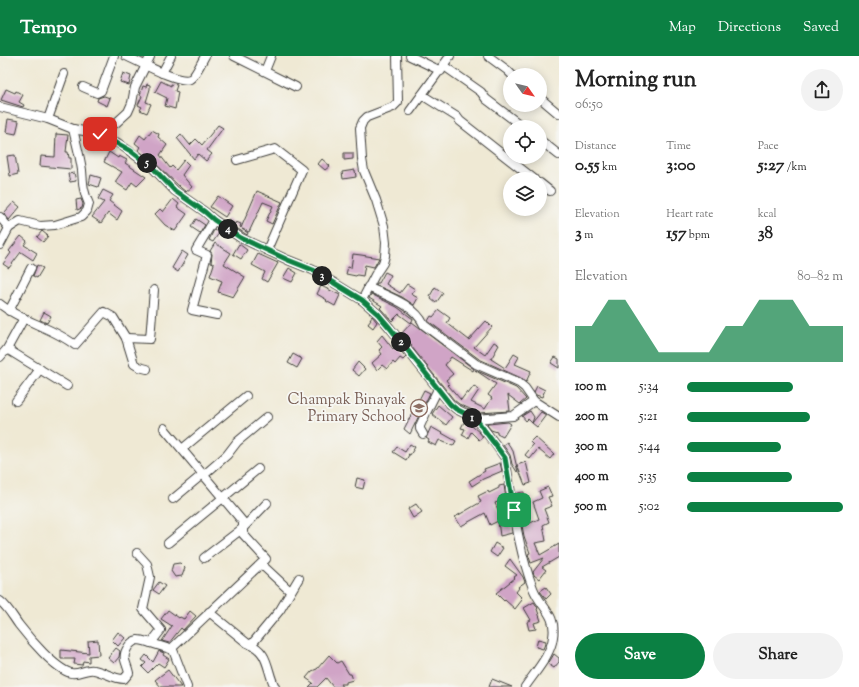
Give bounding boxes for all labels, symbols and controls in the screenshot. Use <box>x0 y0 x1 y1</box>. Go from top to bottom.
text: Tempo <box>20 15 77 42</box>
text: Map <box>669 18 696 38</box>
text: Directions <box>718 18 781 38</box>
text: Saved <box>803 18 839 38</box>
text: Morning run <box>575 65 697 97</box>
north arrow <box>503 68 547 112</box>
map controls <box>503 68 547 216</box>
button: share <box>801 69 843 111</box>
text: 06:50 <box>575 96 603 114</box>
pin <box>83 117 117 151</box>
button: locate <box>503 120 547 164</box>
icon: check <box>89 123 111 145</box>
text: Distance <box>575 138 616 154</box>
text: Time <box>666 138 691 154</box>
text: Pace <box>758 138 779 154</box>
pin: 5 <box>137 153 157 173</box>
text: 0.55 <box>575 154 600 178</box>
text: 3:00 <box>666 154 695 178</box>
text: 5:27 <box>758 154 784 178</box>
text: 5 <box>145 155 149 171</box>
text: km <box>600 159 617 175</box>
text: /km <box>784 159 807 175</box>
button: layers <box>503 172 547 216</box>
text: Elevation <box>575 206 620 222</box>
text: Heart rate <box>666 206 713 222</box>
text: kcal <box>758 206 777 222</box>
pin: 4 <box>218 219 238 239</box>
text: 4 <box>225 221 231 237</box>
text: 3 <box>575 222 582 246</box>
text: 157 <box>666 222 686 246</box>
text: 38 <box>758 222 773 246</box>
text: m <box>582 227 593 243</box>
text: bpm <box>686 227 710 243</box>
pin: 3 <box>312 266 332 286</box>
text: 3 <box>320 268 324 284</box>
text: Elevation <box>575 268 628 286</box>
text: 80–82 m <box>797 268 843 286</box>
pin: 2 <box>391 332 411 352</box>
text: 2 <box>398 334 404 350</box>
text: 100 m <box>575 378 607 396</box>
text: 5:34 <box>639 378 659 396</box>
place label: Champak Binayak Primary School <box>287 390 406 428</box>
school or university icon: Champak Binayak Primary School <box>409 398 429 418</box>
pin: 1 <box>462 408 482 428</box>
text: 200 m <box>575 408 608 426</box>
text: 5:21 <box>639 408 657 426</box>
text: 1 <box>470 410 474 426</box>
text: 300 m <box>575 438 607 456</box>
text: 5:44 <box>639 438 660 456</box>
text: 400 m <box>575 468 609 486</box>
text: 5:35 <box>639 468 657 486</box>
pin <box>497 493 531 527</box>
text: 500 m <box>575 498 607 516</box>
text: 5:02 <box>639 498 660 516</box>
icon: arrive <box>503 499 525 521</box>
button: Save <box>575 633 705 679</box>
button: Share <box>713 633 843 679</box>

